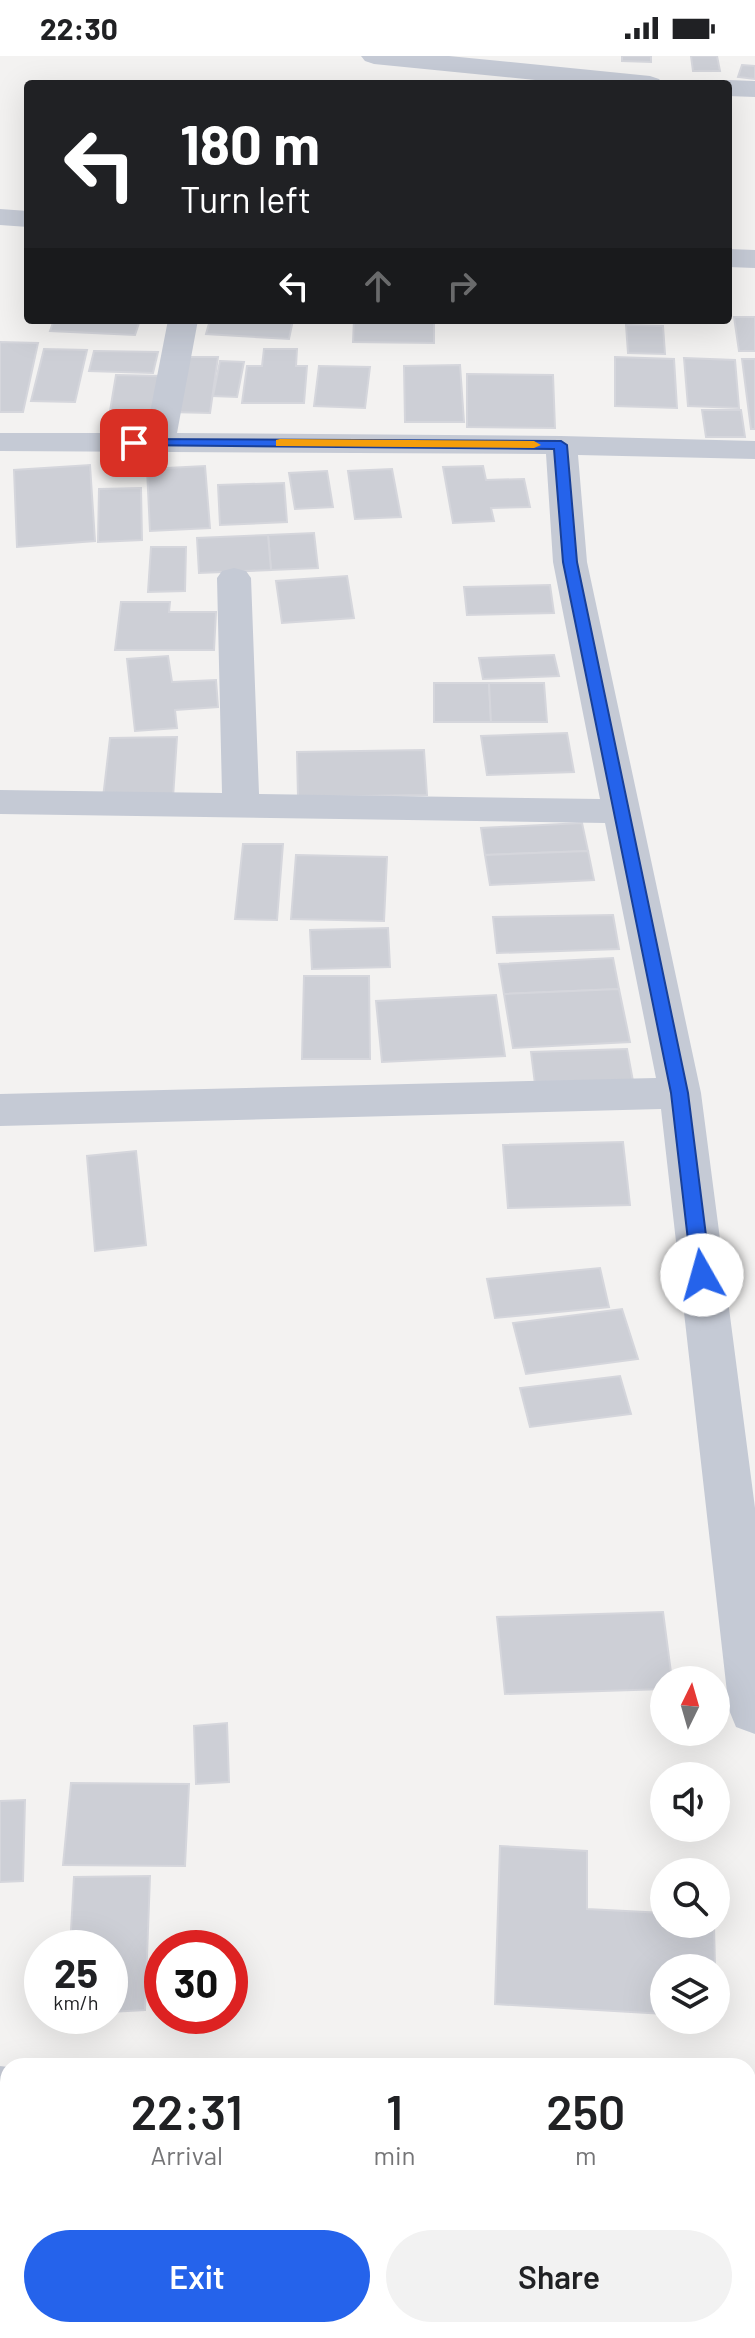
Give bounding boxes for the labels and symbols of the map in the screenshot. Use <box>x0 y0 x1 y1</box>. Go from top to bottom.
pin <box>100 409 168 477</box>
position arrow <box>660 1233 744 1317</box>
north arrow <box>650 1666 730 1746</box>
speed limit sign: 30 <box>144 1930 248 2034</box>

